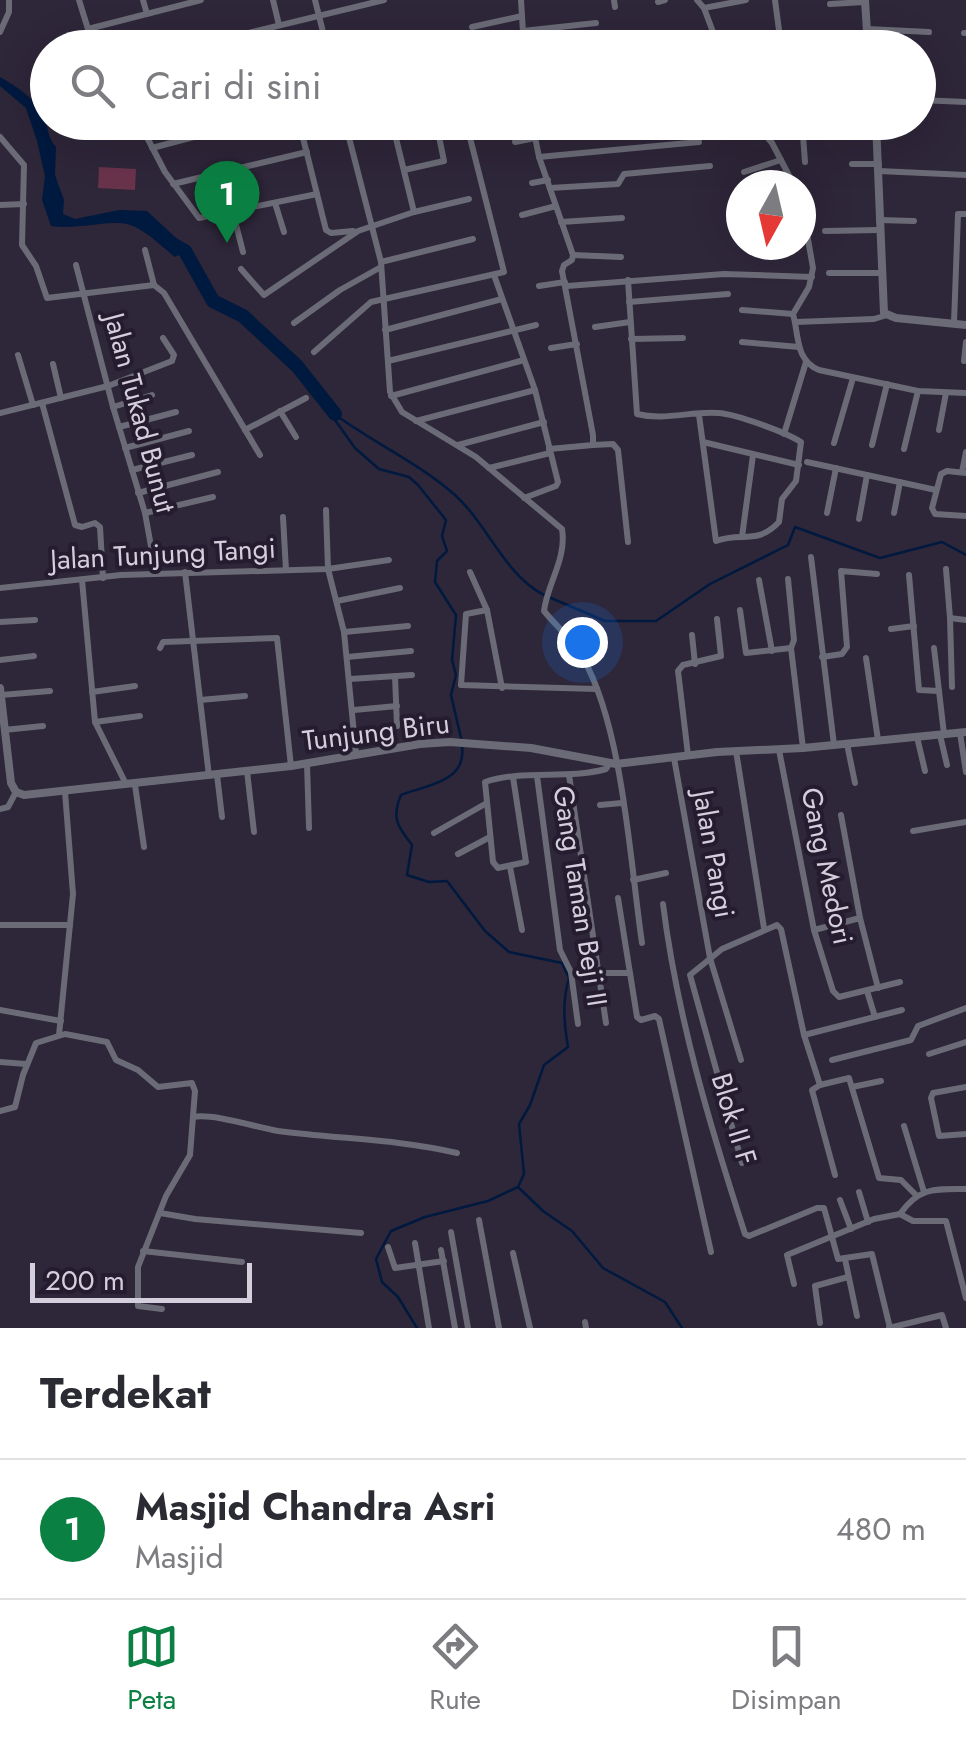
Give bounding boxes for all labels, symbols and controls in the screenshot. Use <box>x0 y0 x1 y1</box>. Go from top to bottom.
search box <box>30 30 936 140</box>
icon: search <box>65 58 120 113</box>
text: Cari di sini <box>145 58 322 113</box>
pin: 1 <box>194 160 260 243</box>
north arrow <box>726 170 816 260</box>
street label: Jalan Tukad Bunut <box>93 305 186 518</box>
street label: Jalan Tunjung Tangi <box>45 528 277 581</box>
your location <box>557 617 608 668</box>
street label: Tunjung Biru <box>300 703 452 761</box>
street label: Gang Taman Beji II <box>542 783 618 1009</box>
street label: Jalan Pangi <box>682 783 745 921</box>
street label: Gang Medori <box>790 784 864 948</box>
street label: Blok II F <box>701 1068 767 1170</box>
scale bar <box>30 1258 252 1302</box>
text: 200 m <box>45 1260 125 1301</box>
text: Terdekat <box>40 1363 211 1424</box>
text: Masjid Chandra Asri <box>135 1479 495 1534</box>
text: 1 <box>64 1506 81 1552</box>
text: 480 m <box>836 1506 926 1552</box>
text: Masjid <box>135 1534 224 1580</box>
tab: Peta <box>124 1619 179 1720</box>
tab: Rute <box>428 1619 483 1720</box>
tab: Disimpan <box>731 1619 842 1720</box>

